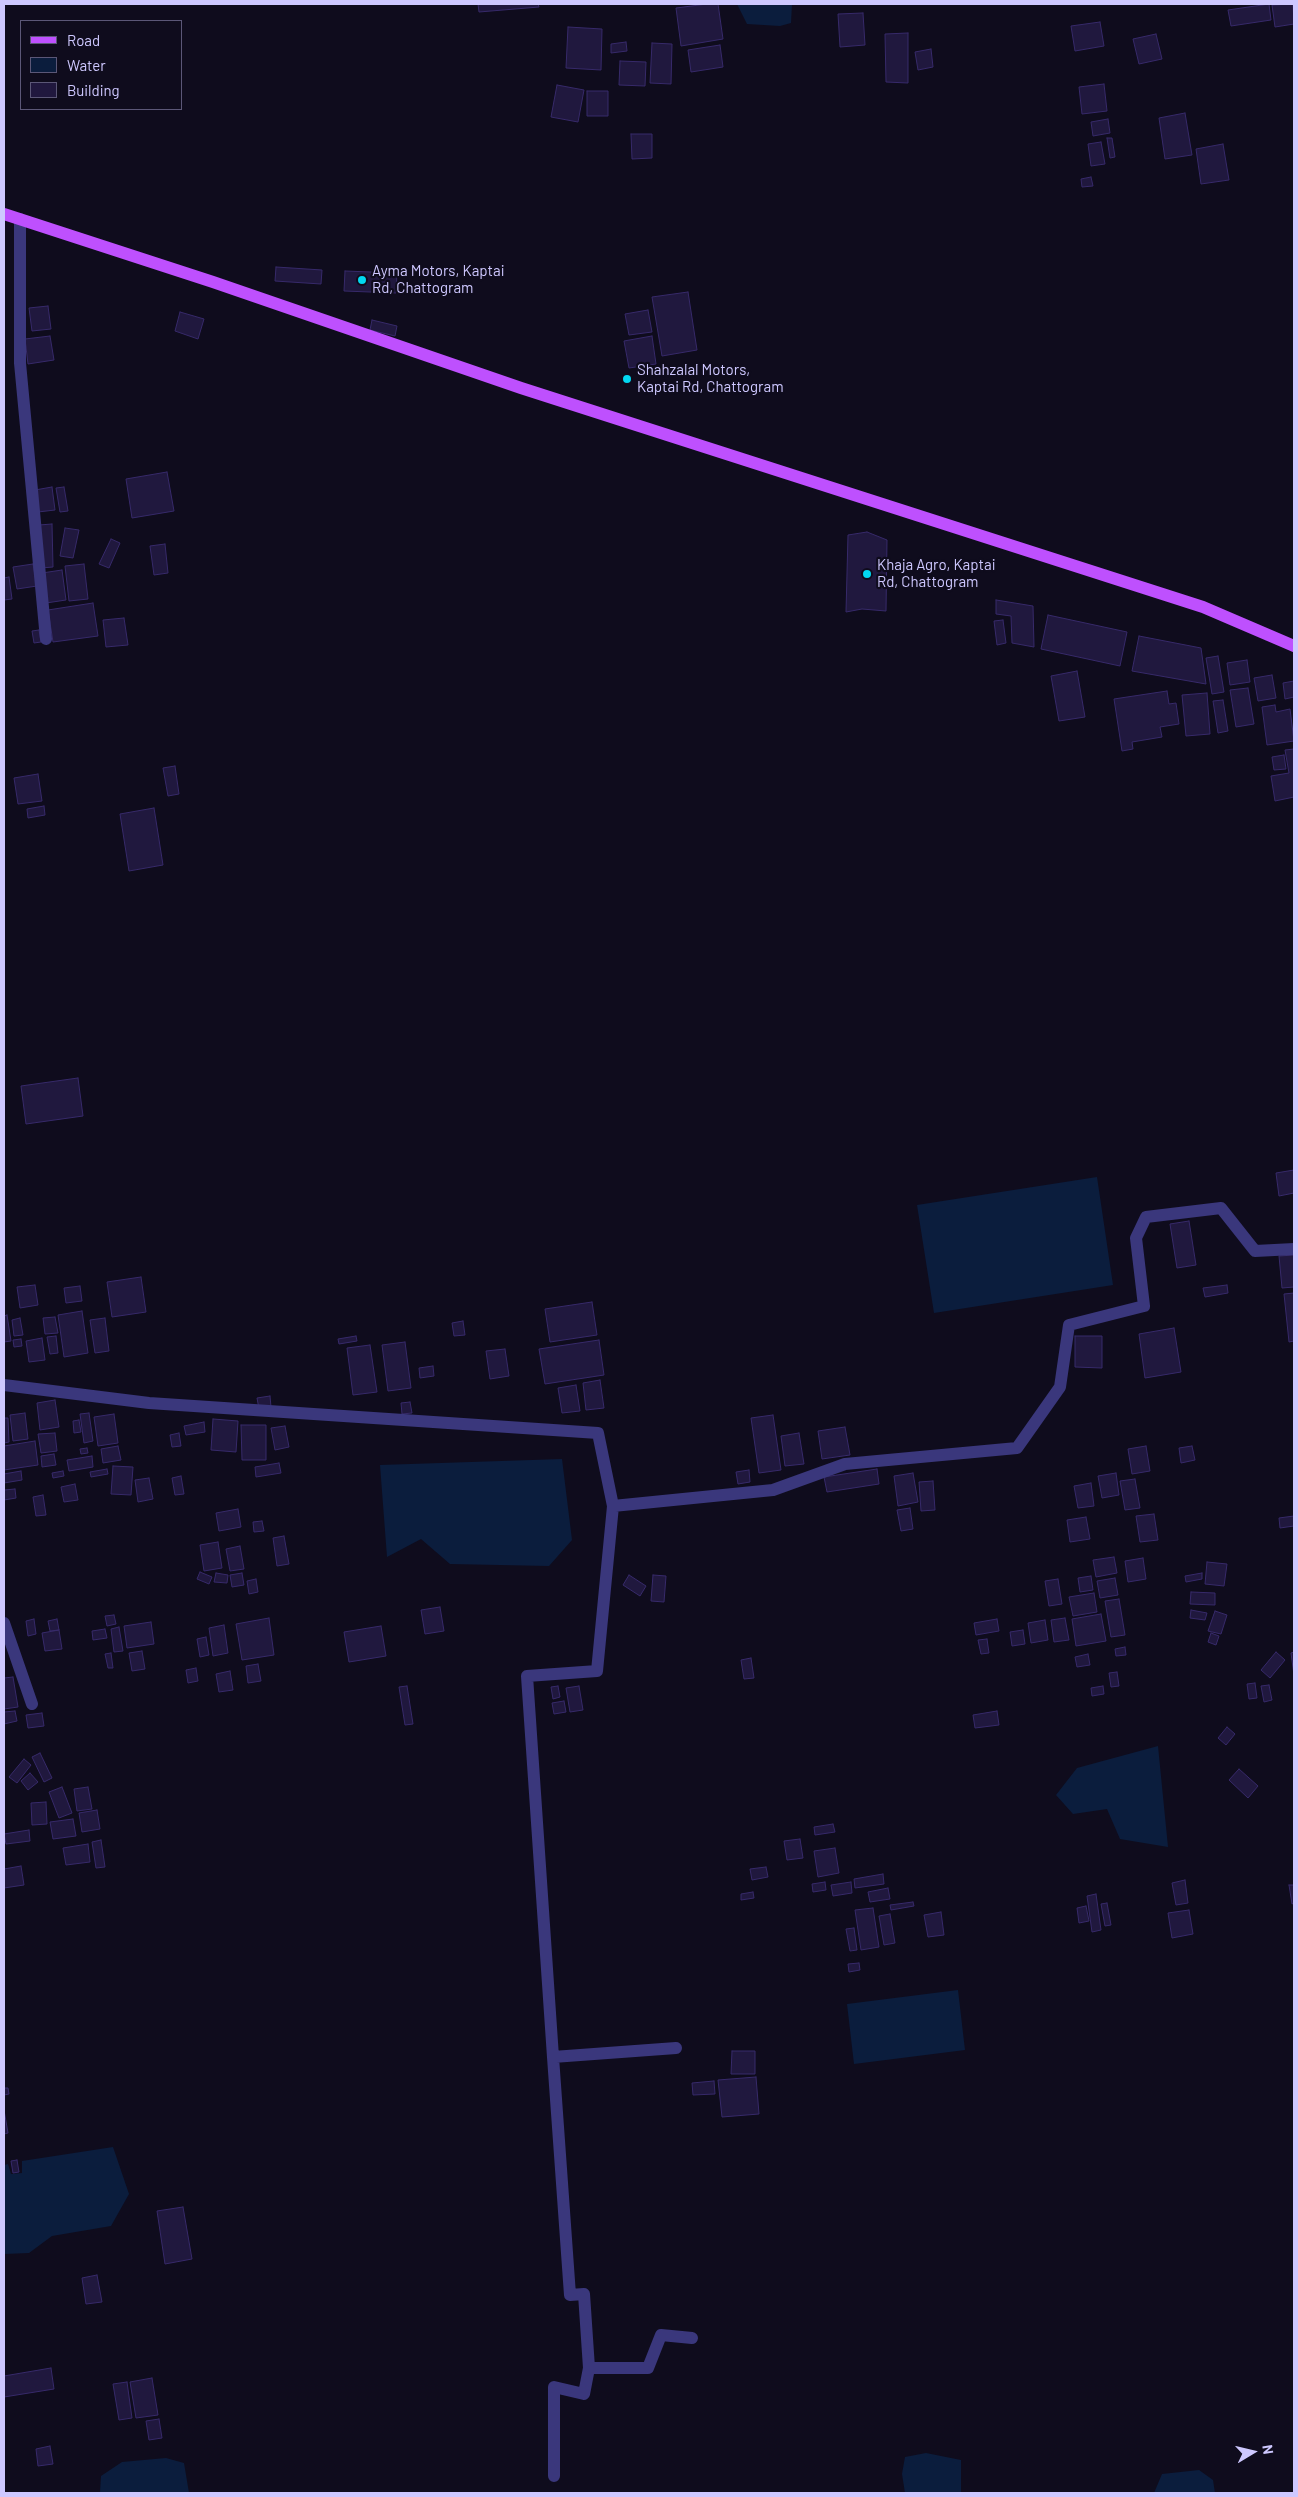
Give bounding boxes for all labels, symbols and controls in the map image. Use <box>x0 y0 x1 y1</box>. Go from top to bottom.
legend <box>20 20 182 110</box>
text: Road <box>67 31 100 49</box>
text: Water <box>67 56 106 74</box>
text: Building <box>67 81 120 99</box>
place label: Ayma Motors, Kaptai Rd, Chattogram <box>372 262 505 297</box>
marker: Ayma Motors, Kaptai Rd, Chattogram <box>356 274 368 286</box>
place label: Shahzalal Motors, Kaptai Rd, Chattogram <box>637 361 784 396</box>
marker: Shahzalal Motors, Kaptai Rd, Chattogram <box>621 373 633 385</box>
place label: Khaja Agro, Kaptai Rd, Chattogram <box>877 556 996 591</box>
marker: Khaja Agro, Kaptai Rd, Chattogram <box>861 568 873 580</box>
north arrow <box>1228 2427 1278 2477</box>
text: N <box>1259 2444 1277 2456</box>

